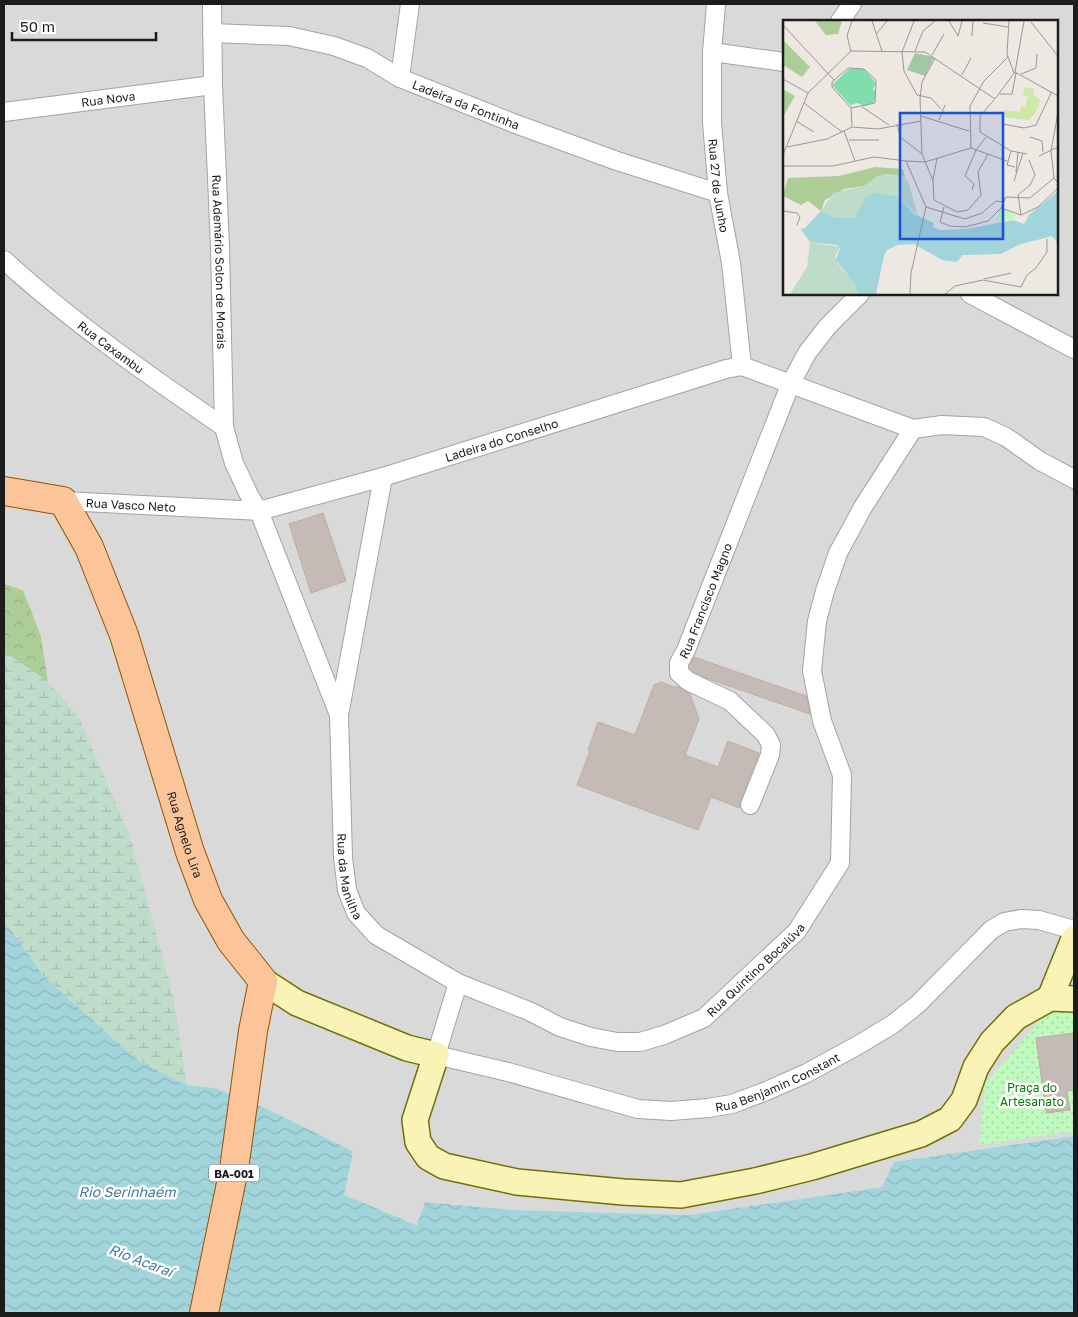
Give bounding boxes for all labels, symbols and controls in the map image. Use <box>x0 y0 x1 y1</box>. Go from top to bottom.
scale bar <box>12 10 156 42</box>
text: 50 m <box>20 17 55 35</box>
inset map <box>783 20 1058 295</box>
street label: Ladeira da Fontinha <box>410 76 522 132</box>
street label: Rua Nova <box>80 88 136 109</box>
street label: Rua 27 de Junho <box>706 138 733 234</box>
street label: Rua Ademário Solon de Morais <box>209 174 230 349</box>
street label: Rua Caxambu <box>75 318 147 376</box>
street label: Ladeira do Conselho <box>443 415 560 465</box>
street label: Rua Vasco Neto <box>85 495 176 514</box>
street label: Rua Francisco Magno <box>675 541 735 661</box>
street label: Rua Agnelo Lira <box>164 789 206 880</box>
street label: Rua da Manilha <box>335 833 366 923</box>
street label: Rua Quintino Bocaiúva <box>703 920 808 1019</box>
street label: Rua Benjamin Constant <box>714 1049 842 1114</box>
park label: Praça do Artesanato <box>1000 1080 1064 1109</box>
road number: BA-001 <box>209 1164 259 1182</box>
water label: Rio Serinhaém <box>78 1183 176 1200</box>
water label: Rio Acaraí <box>107 1240 179 1281</box>

